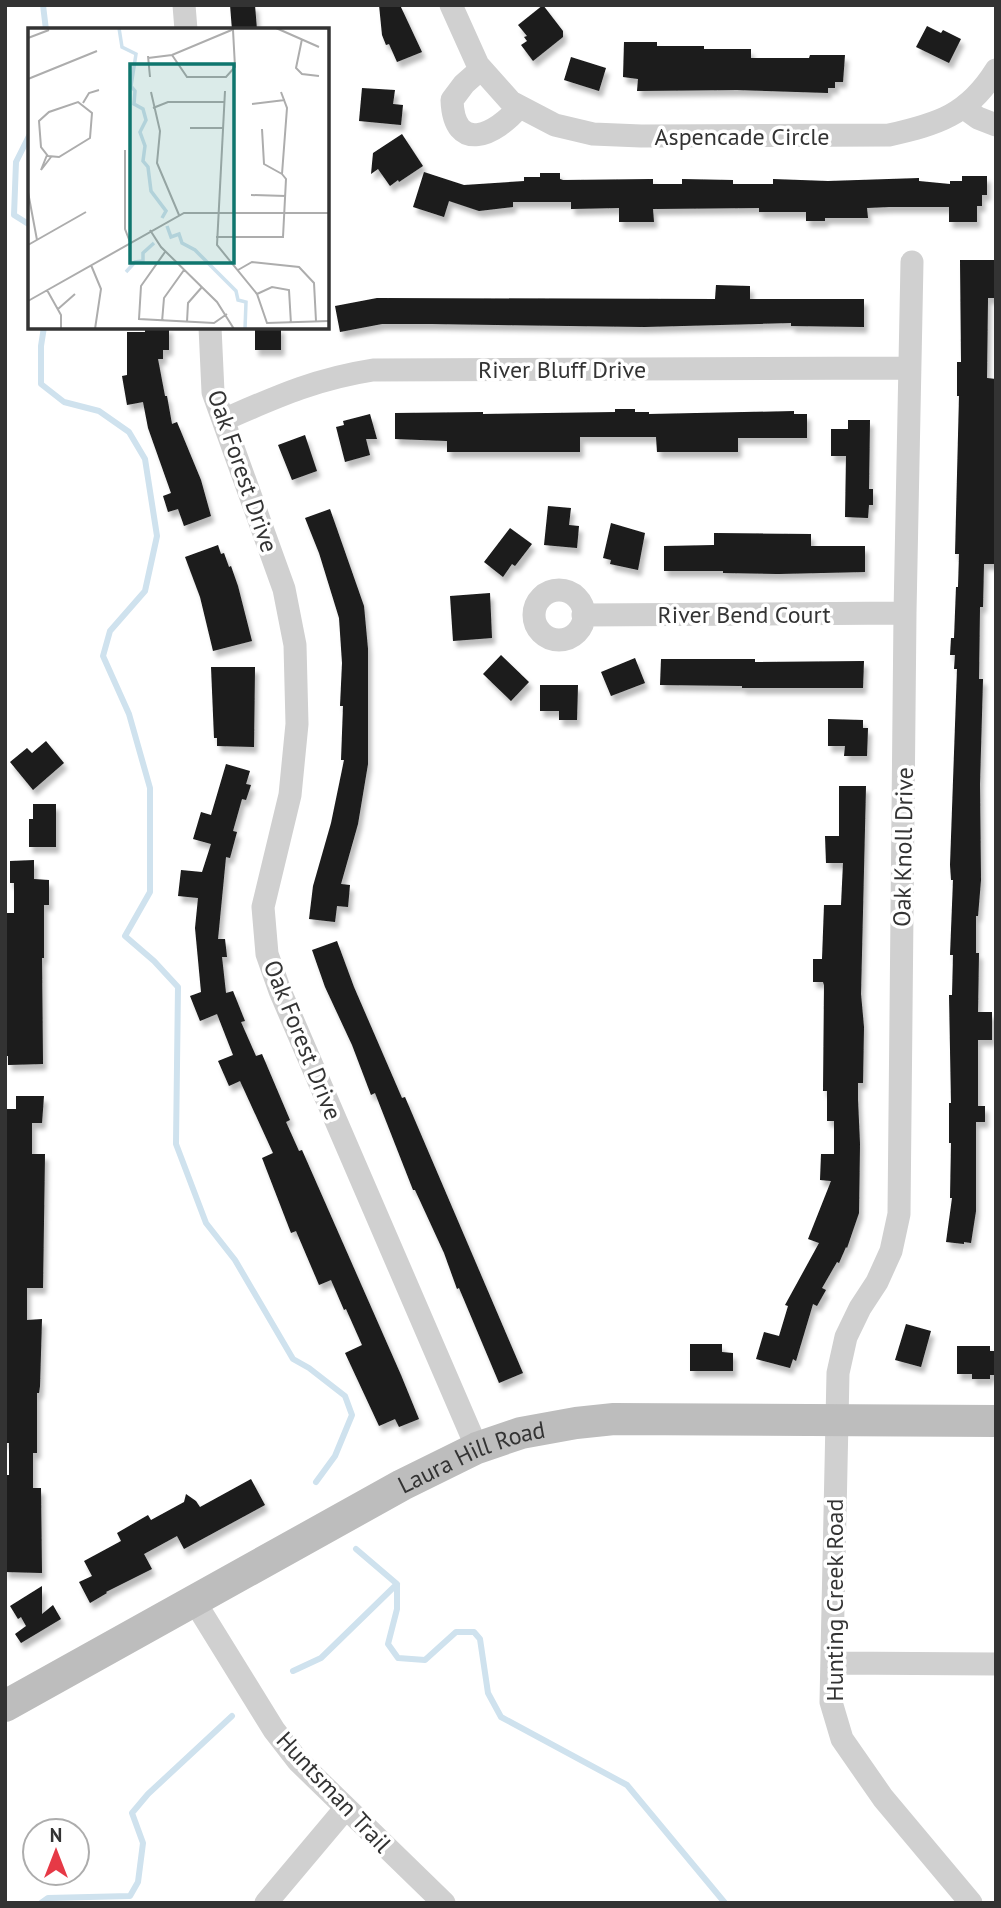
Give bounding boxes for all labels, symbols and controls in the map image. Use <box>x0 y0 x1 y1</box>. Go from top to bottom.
inset map <box>28 28 329 329</box>
street label: Aspencade Circle <box>654 121 830 152</box>
street label: River Bluff Drive <box>478 354 646 385</box>
street label: Oak Forest Drive <box>201 386 285 556</box>
street label: River Bend Court <box>657 599 831 630</box>
street label: Oak Knoll Drive <box>886 767 920 927</box>
street label: Oak Forest Drive <box>257 956 349 1124</box>
street label: Laura Hill Road <box>393 1413 547 1500</box>
street label: Hunting Creek Road <box>819 1499 850 1701</box>
street label: Huntsman Trail <box>270 1725 398 1859</box>
north arrow <box>21 1817 91 1887</box>
text: N <box>50 1823 62 1847</box>

